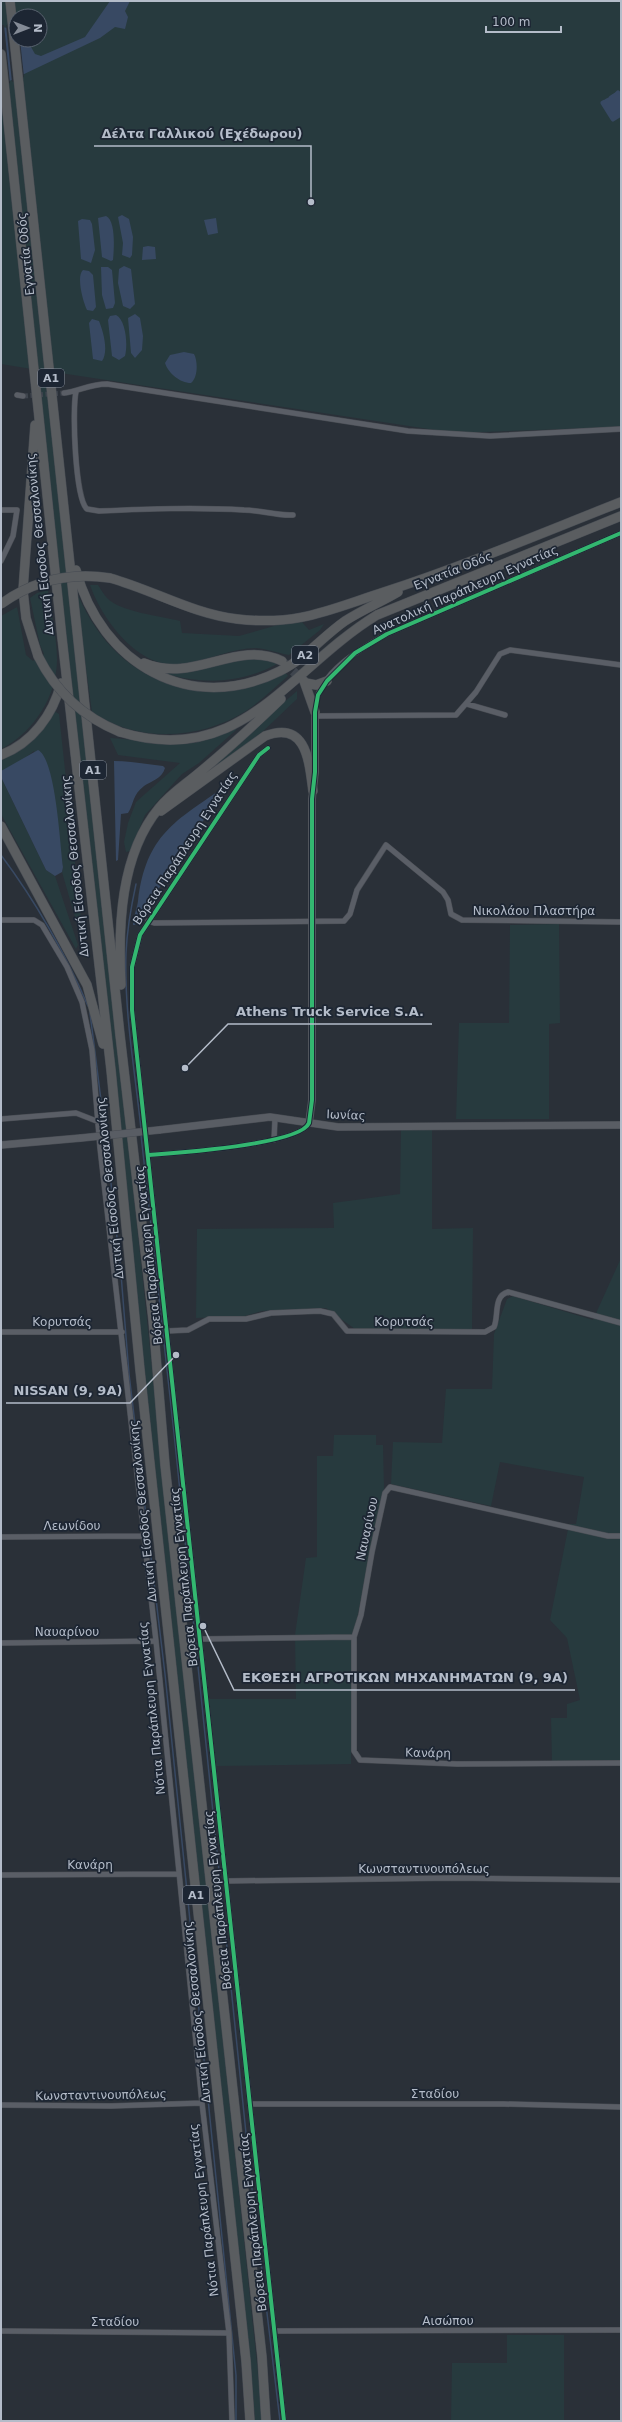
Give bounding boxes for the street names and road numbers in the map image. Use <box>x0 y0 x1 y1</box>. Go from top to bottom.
street label: Εγνατία Οδός <box>15 212 37 296</box>
road number: Α1 <box>38 369 64 387</box>
street label: Δυτική Είσοδος Θεσσαλονίκης <box>23 452 57 636</box>
street label: Ανατολική Παράπλευρη Εγνατίας <box>370 543 560 637</box>
street label: Εγνατία Οδός <box>412 549 494 593</box>
road number: Α2 <box>292 646 318 664</box>
road number: Α1 <box>80 761 106 779</box>
street label: Βόρεια Παράπλευρη Εγνατίας <box>130 769 240 927</box>
street label: Δυτική Είσοδος Θεσσαλονίκης <box>58 774 92 958</box>
street label: Νικολάου Πλαστήρα <box>473 904 595 918</box>
street label: Δυτική Είσοδος Θεσσαλονίκης <box>93 1096 127 1280</box>
street label: Ιωνίας <box>326 1107 366 1123</box>
street label: Βόρεια Παράπλευρη Εγνατίας <box>133 1165 165 1345</box>
street label: Κορυτσάς <box>32 1315 92 1329</box>
street label: Κορυτσάς <box>374 1315 434 1329</box>
street label: Δυτική Είσοδος Θεσσαλονίκης <box>126 1419 160 1603</box>
street label: Βόρεια Παράπλευρη Εγνατίας <box>168 1487 200 1667</box>
street label: Ναυαρίνου <box>353 1496 381 1562</box>
street label: Λεωνίδου <box>43 1519 101 1533</box>
street label: Νότια Παράπλευρη Εγνατίας <box>136 1621 168 1795</box>
street label: Ναυαρίνου <box>35 1625 99 1639</box>
street label: Κανάρη <box>405 1746 451 1760</box>
street label: Βόρεια Παράπλευρη Εγνατίας <box>202 1810 234 1990</box>
street label: Κανάρη <box>67 1858 113 1872</box>
street label: Κωνσταντινουπόλεως <box>358 1862 490 1876</box>
road number: Α1 <box>183 1886 209 1904</box>
street label: Δυτική Είσοδος Θεσσαλονίκης <box>180 1920 214 2104</box>
street label: Κωνσταντινουπόλεως <box>35 2087 167 2103</box>
street label: Σταδίου <box>411 2087 459 2101</box>
street label: Νότια Παράπλευρη Εγνατίας <box>186 2123 222 2297</box>
street label: Βόρεια Παράπλευρη Εγνατίας <box>237 2132 269 2312</box>
street label: Αισώπου <box>422 2314 474 2328</box>
street label: Σταδίου <box>91 2315 139 2329</box>

